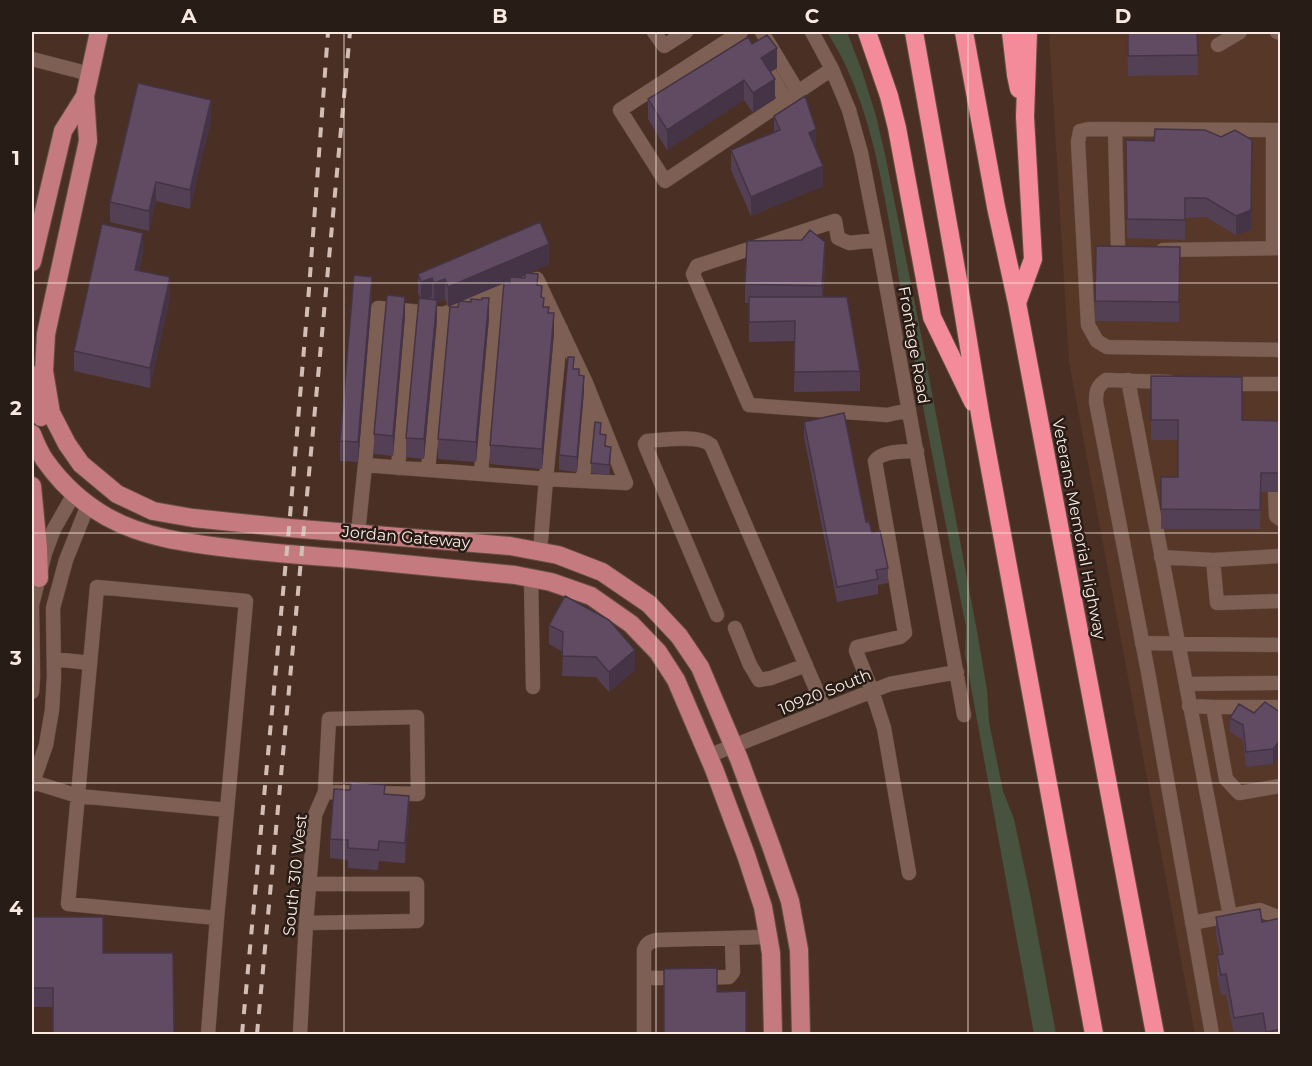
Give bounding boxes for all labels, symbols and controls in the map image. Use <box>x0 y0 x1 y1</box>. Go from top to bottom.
text: A <box>180 4 197 28</box>
text: B <box>492 4 508 28</box>
text: C <box>805 4 820 28</box>
text: D <box>1115 4 1131 28</box>
text: 1 <box>12 146 20 170</box>
street label: Frontage Road <box>894 285 934 405</box>
text: 2 <box>10 396 22 420</box>
street label: Veterans Memorial Highway <box>1048 417 1110 641</box>
street label: Jordan Gateway <box>340 522 471 552</box>
text: 3 <box>9 646 22 670</box>
street label: 10920 South <box>776 665 874 719</box>
street label: South 310 West <box>279 813 311 937</box>
text: 4 <box>9 896 23 920</box>

